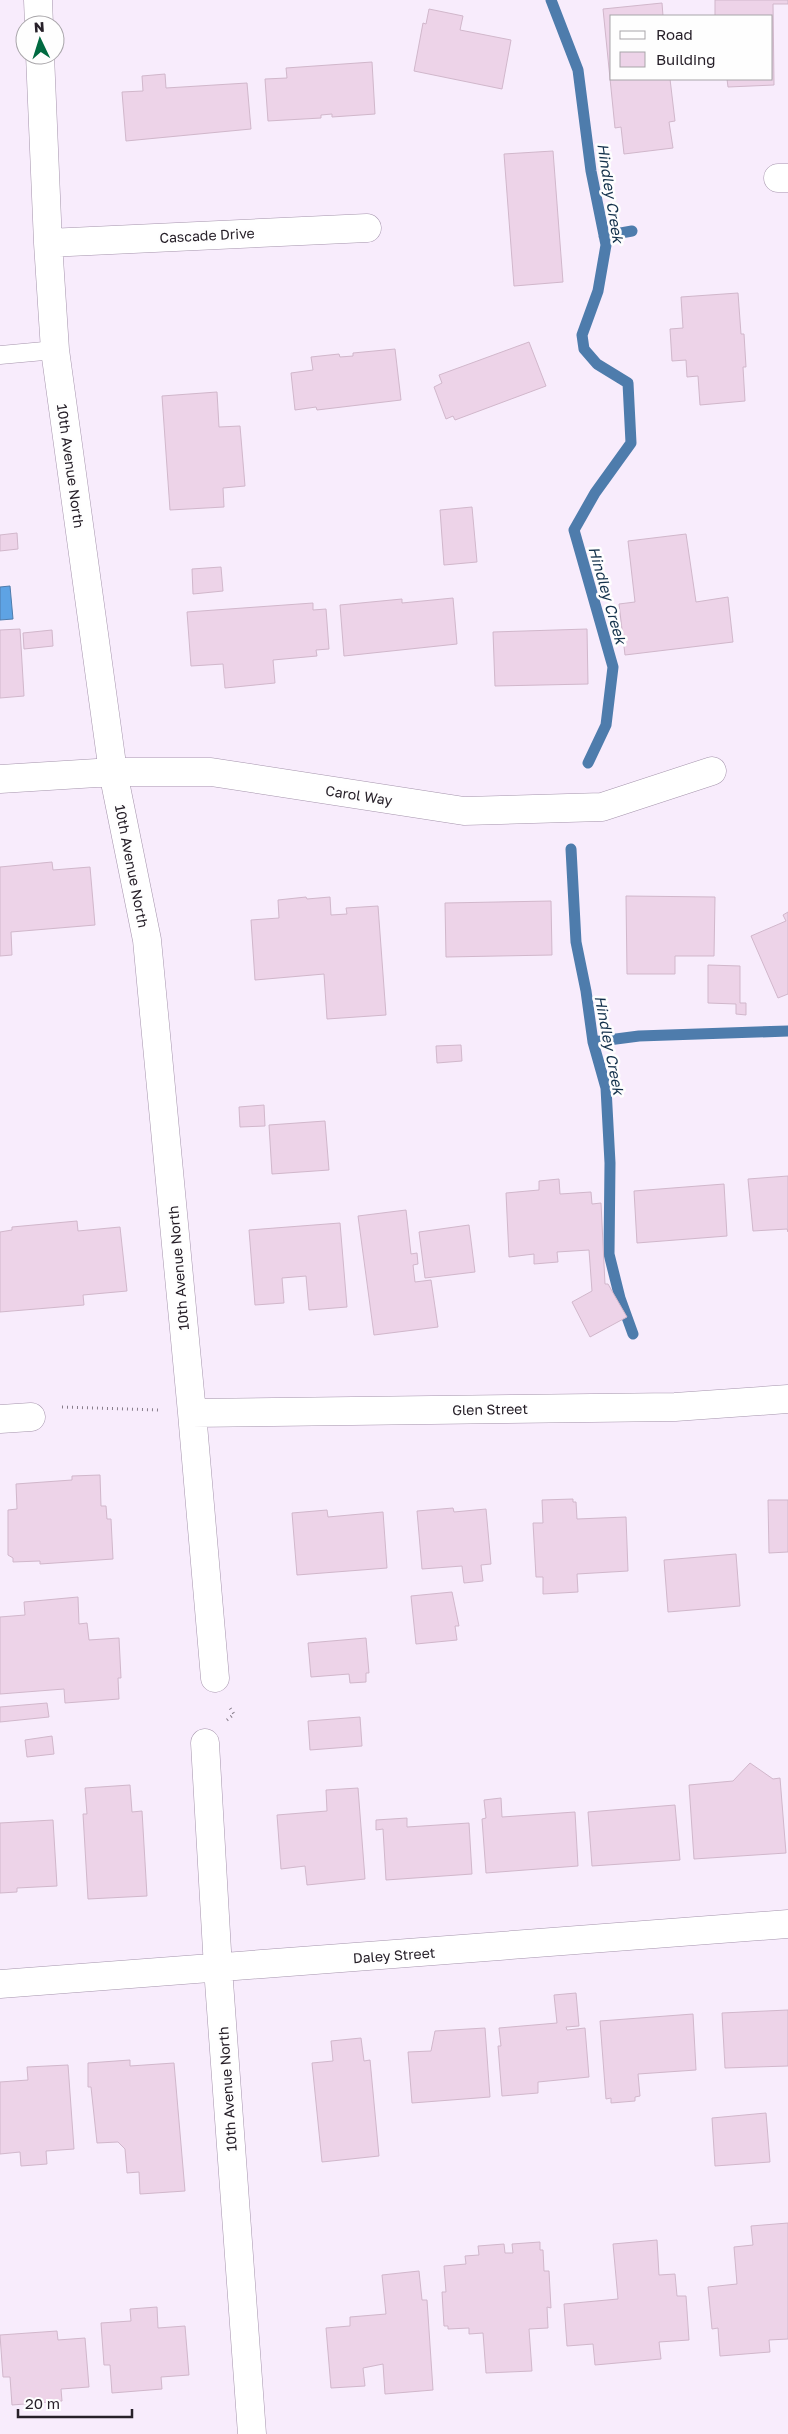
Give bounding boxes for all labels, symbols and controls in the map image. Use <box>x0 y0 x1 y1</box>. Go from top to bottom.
north arrow <box>15 15 65 65</box>
legend <box>610 15 773 80</box>
text: N <box>33 18 45 35</box>
text: Road <box>656 25 693 43</box>
text: Building <box>656 50 716 68</box>
water label: Hindley Creek <box>593 142 628 246</box>
street label: Cascade Drive <box>159 224 255 246</box>
street label: 10th Avenue North <box>54 403 88 529</box>
water label: Hindley Creek <box>584 544 631 648</box>
street label: Carol Way <box>324 781 394 809</box>
street label: 10th Avenue North <box>112 803 152 929</box>
water label: Hindley Creek <box>591 994 629 1098</box>
street label: 10th Avenue North <box>164 1205 192 1331</box>
street label: Glen Street <box>452 1400 528 1418</box>
street label: Daley Street <box>352 1944 436 1966</box>
street label: 10th Avenue North <box>214 2026 240 2152</box>
scale bar <box>18 2386 131 2418</box>
text: 20 m <box>25 2394 60 2412</box>

